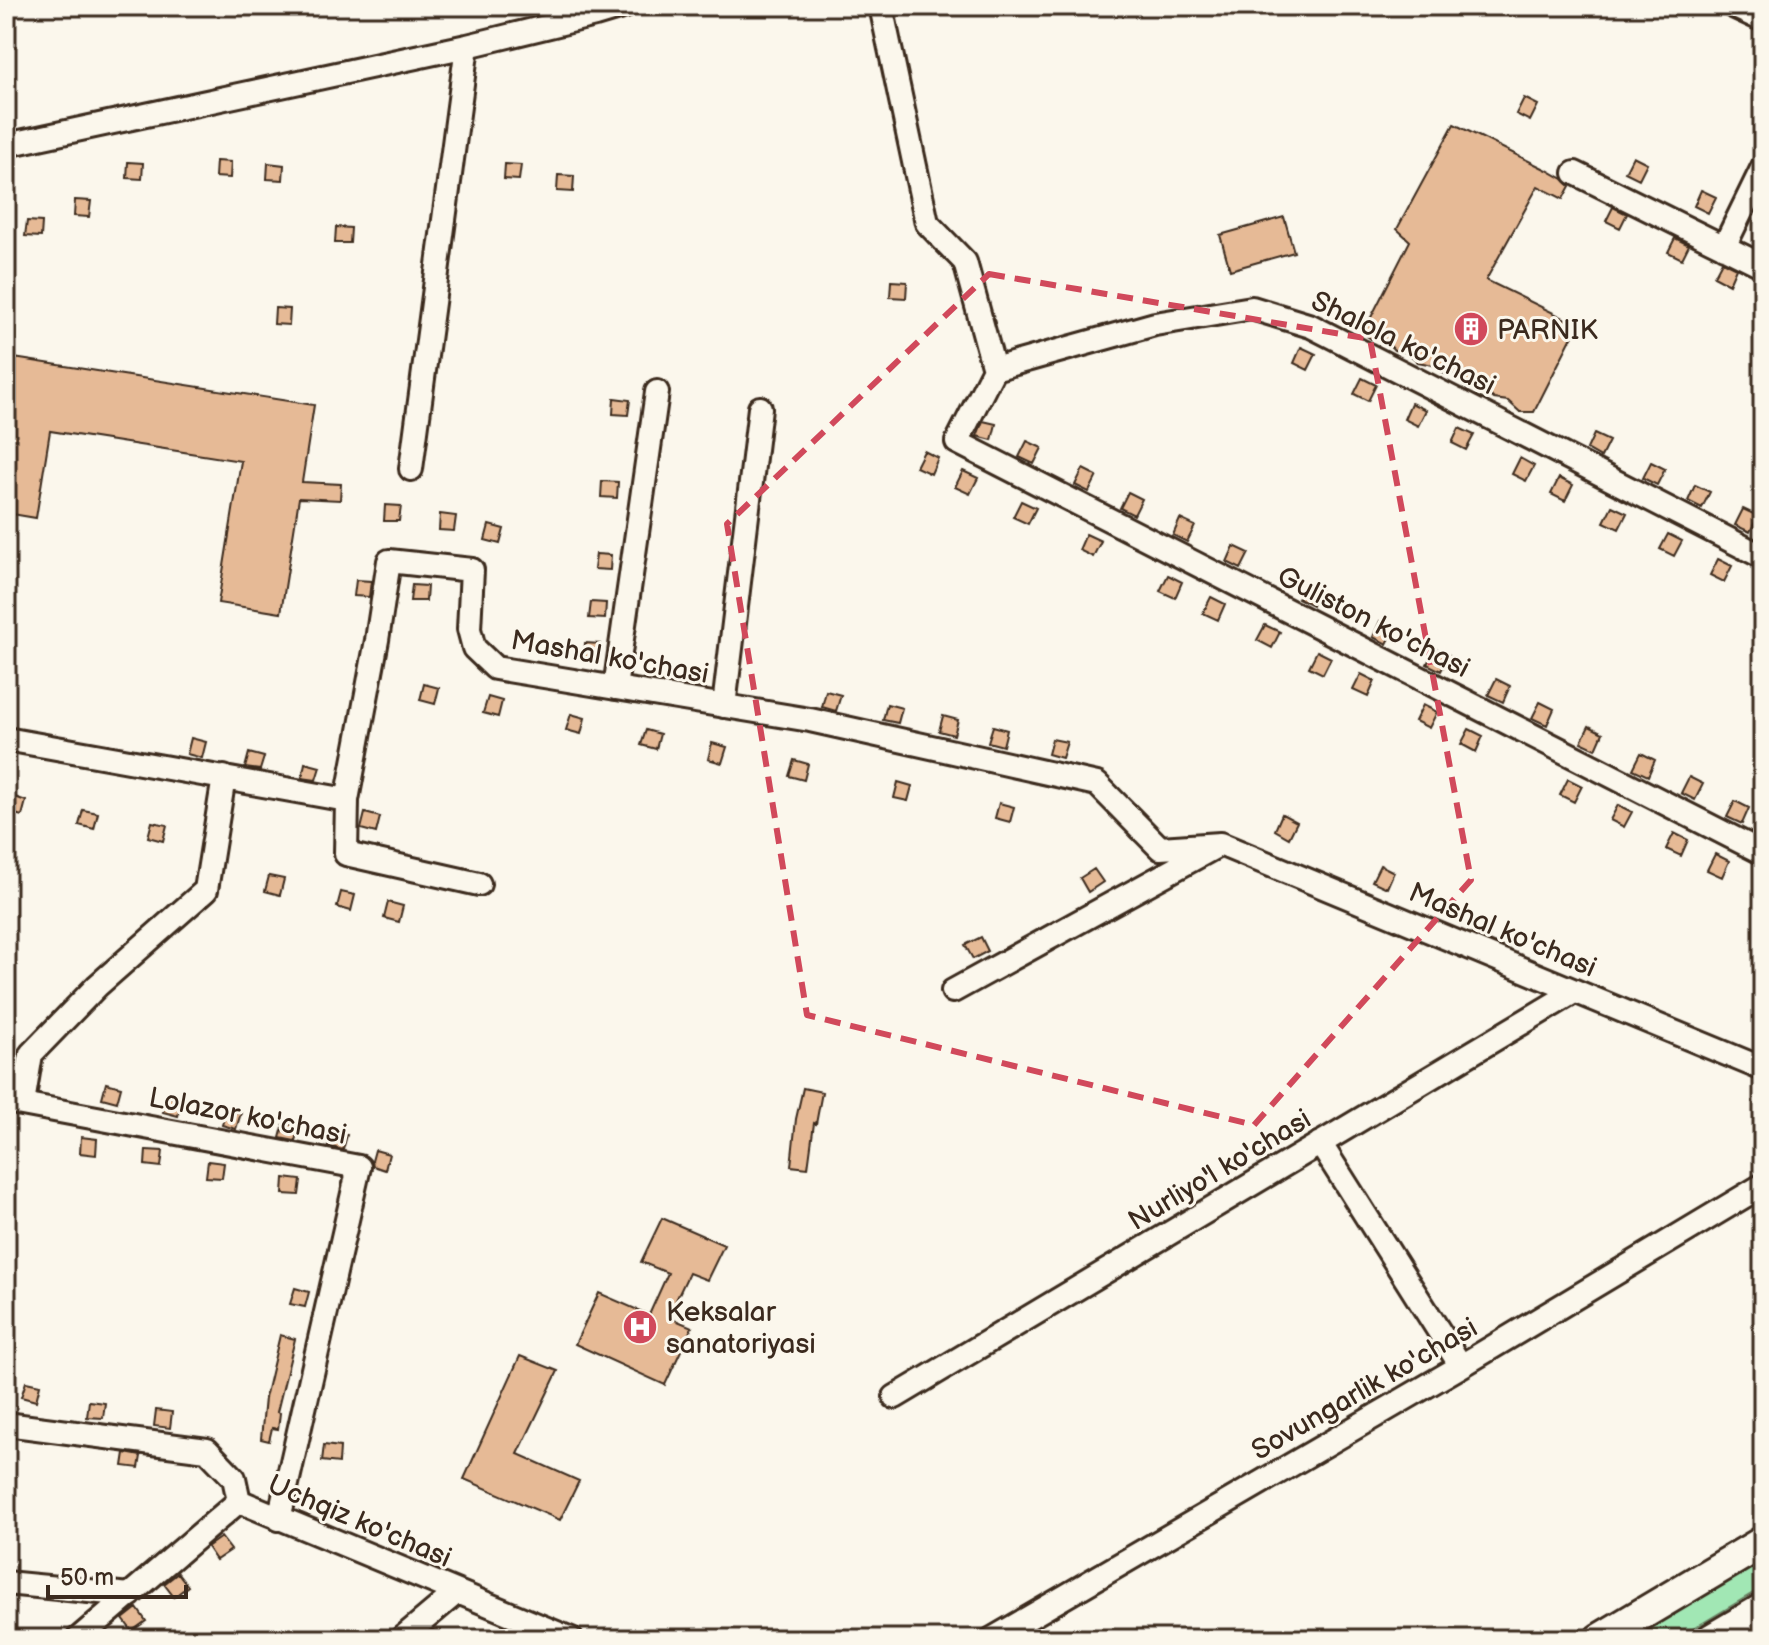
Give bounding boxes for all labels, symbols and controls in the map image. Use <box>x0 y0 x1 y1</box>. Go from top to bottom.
street label: Shalola ko'chasi <box>1306 284 1501 402</box>
building icon: PARNIK <box>1452 310 1490 348</box>
place label: PARNIK <box>1497 314 1598 347</box>
street label: Guliston ko'chasi <box>1272 560 1475 685</box>
street label: Mashal ko'chasi <box>508 624 711 691</box>
street label: Mashal ko'chasi <box>1404 876 1601 985</box>
street label: Lolazor ko'chasi <box>146 1081 349 1152</box>
street label: Nurliyo'l ko'chasi <box>1123 1103 1317 1238</box>
place label: Keksalar sanatoriyasi <box>666 1296 816 1361</box>
hospital icon: Keksalar sanatoriyasi <box>621 1308 659 1346</box>
street label: Sovungarlik ko'chasi <box>1246 1311 1483 1467</box>
street label: Uchqiz ko'chasi <box>263 1468 456 1575</box>
scale bar <box>48 1549 186 1599</box>
text: 50 m <box>60 1563 114 1592</box>

